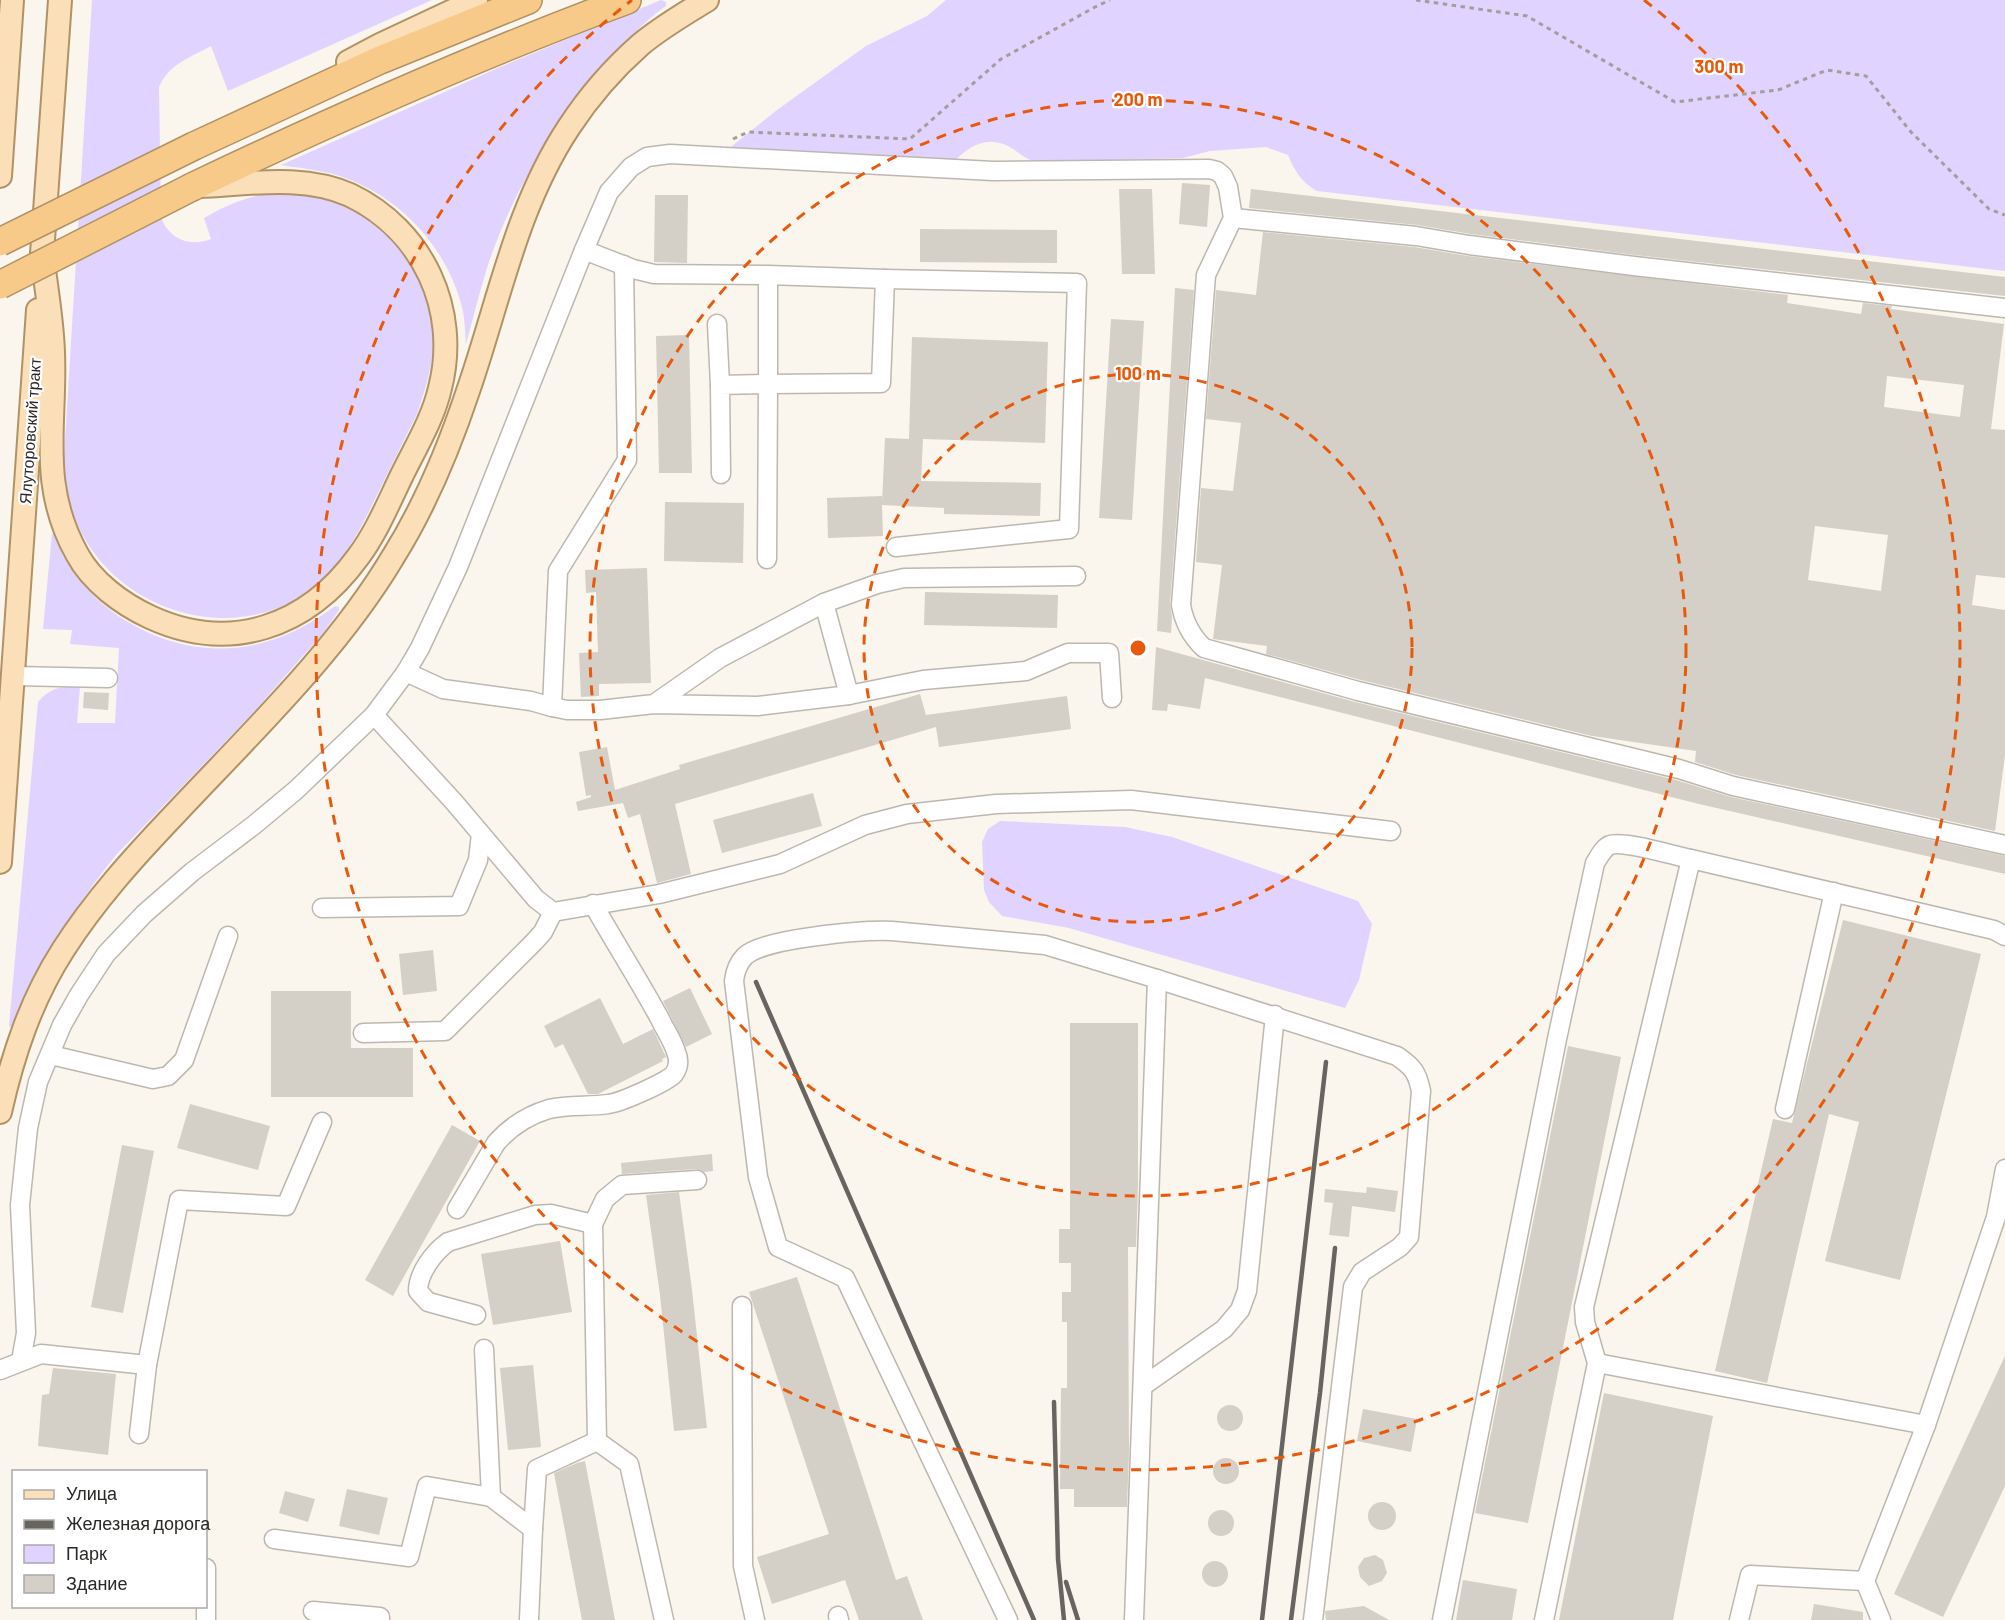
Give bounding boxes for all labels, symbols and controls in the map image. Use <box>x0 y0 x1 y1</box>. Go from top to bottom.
text: 300 m <box>1695 55 1743 77</box>
text: 200 m <box>1113 88 1163 110</box>
street label: Ялуторовский тракт <box>15 356 44 505</box>
text: 100 m <box>1115 362 1161 384</box>
centre of rings <box>1128 638 1148 658</box>
legend <box>12 1470 207 1608</box>
text: Улица <box>66 1482 118 1504</box>
text: Железная дорога <box>66 1512 211 1534</box>
text: Парк <box>66 1542 107 1564</box>
text: Здание <box>66 1572 127 1594</box>

